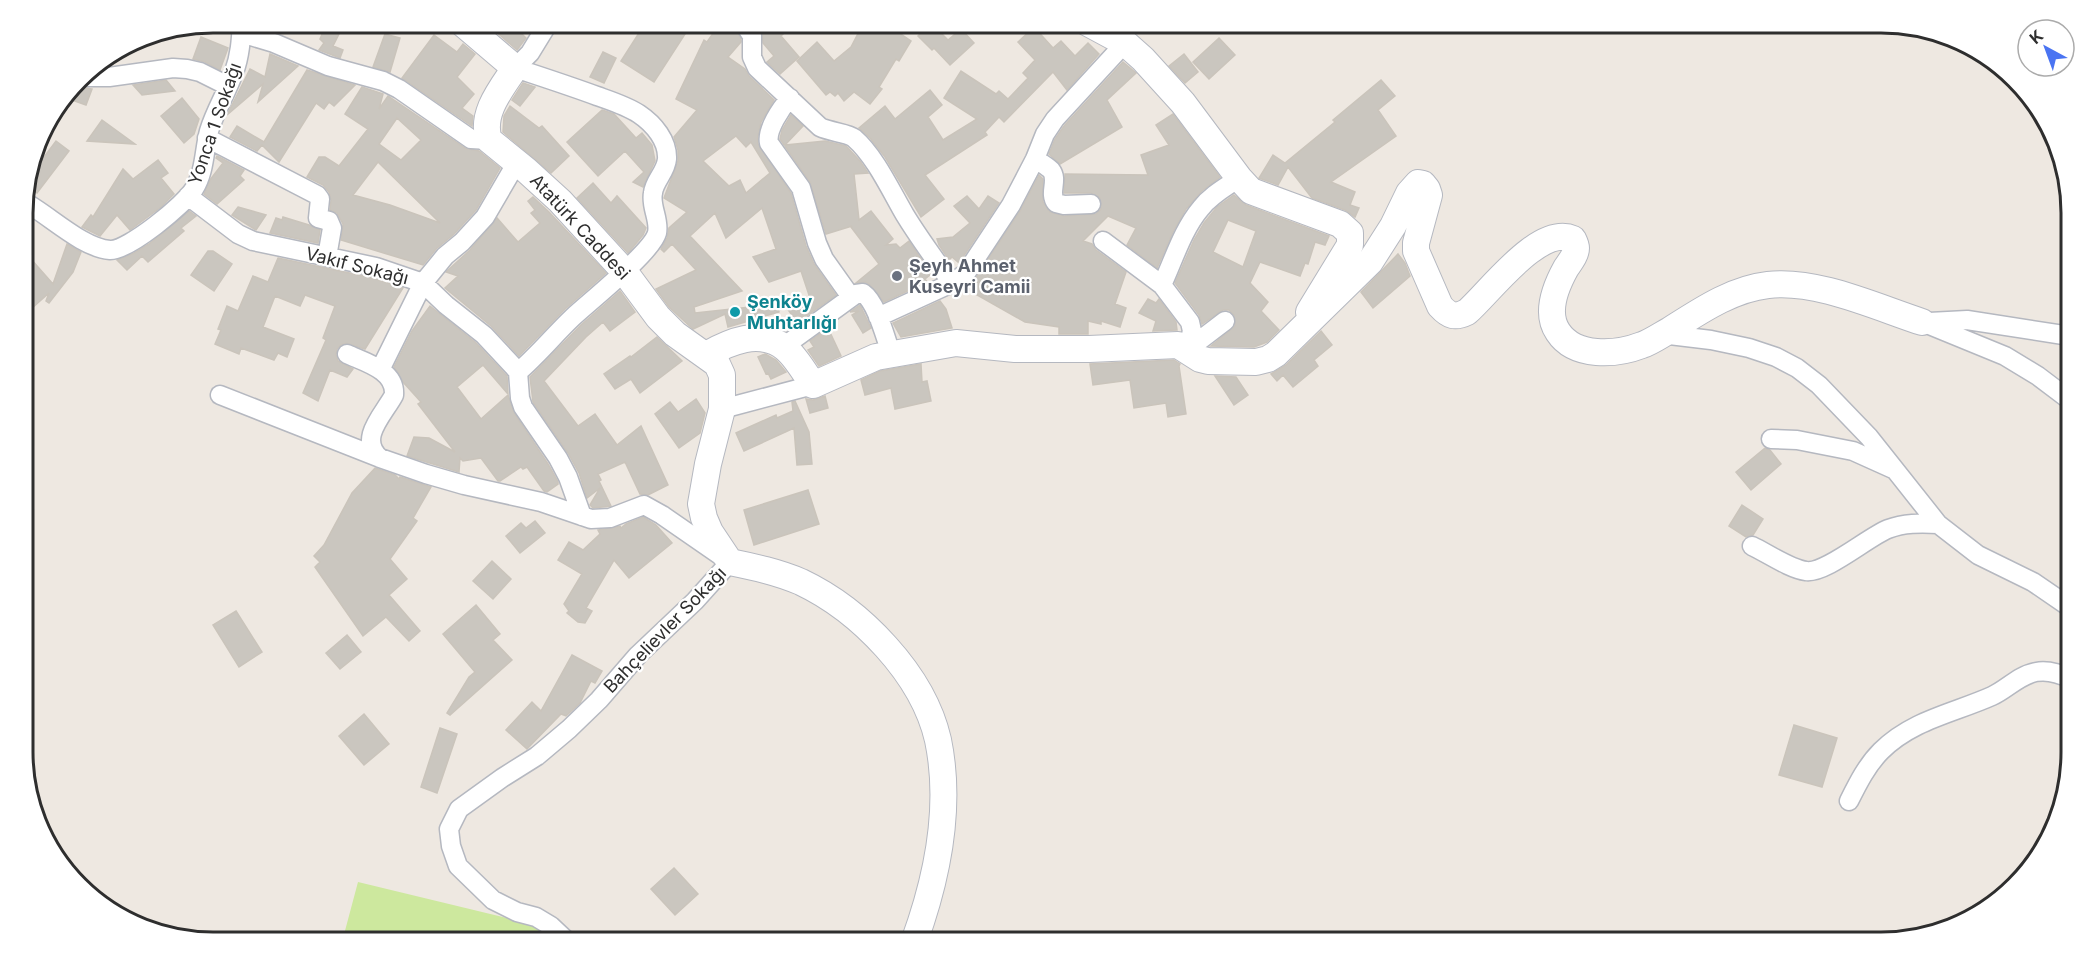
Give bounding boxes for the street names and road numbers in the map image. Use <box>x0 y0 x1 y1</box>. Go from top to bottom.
street label: Yonca 1 Sokağı <box>184 60 245 188</box>
street label: Atatürk Caddesi <box>526 170 635 284</box>
street label: Vakıf Sokağı <box>303 243 411 288</box>
street label: Bahçelievler Sokağı <box>599 562 730 697</box>

